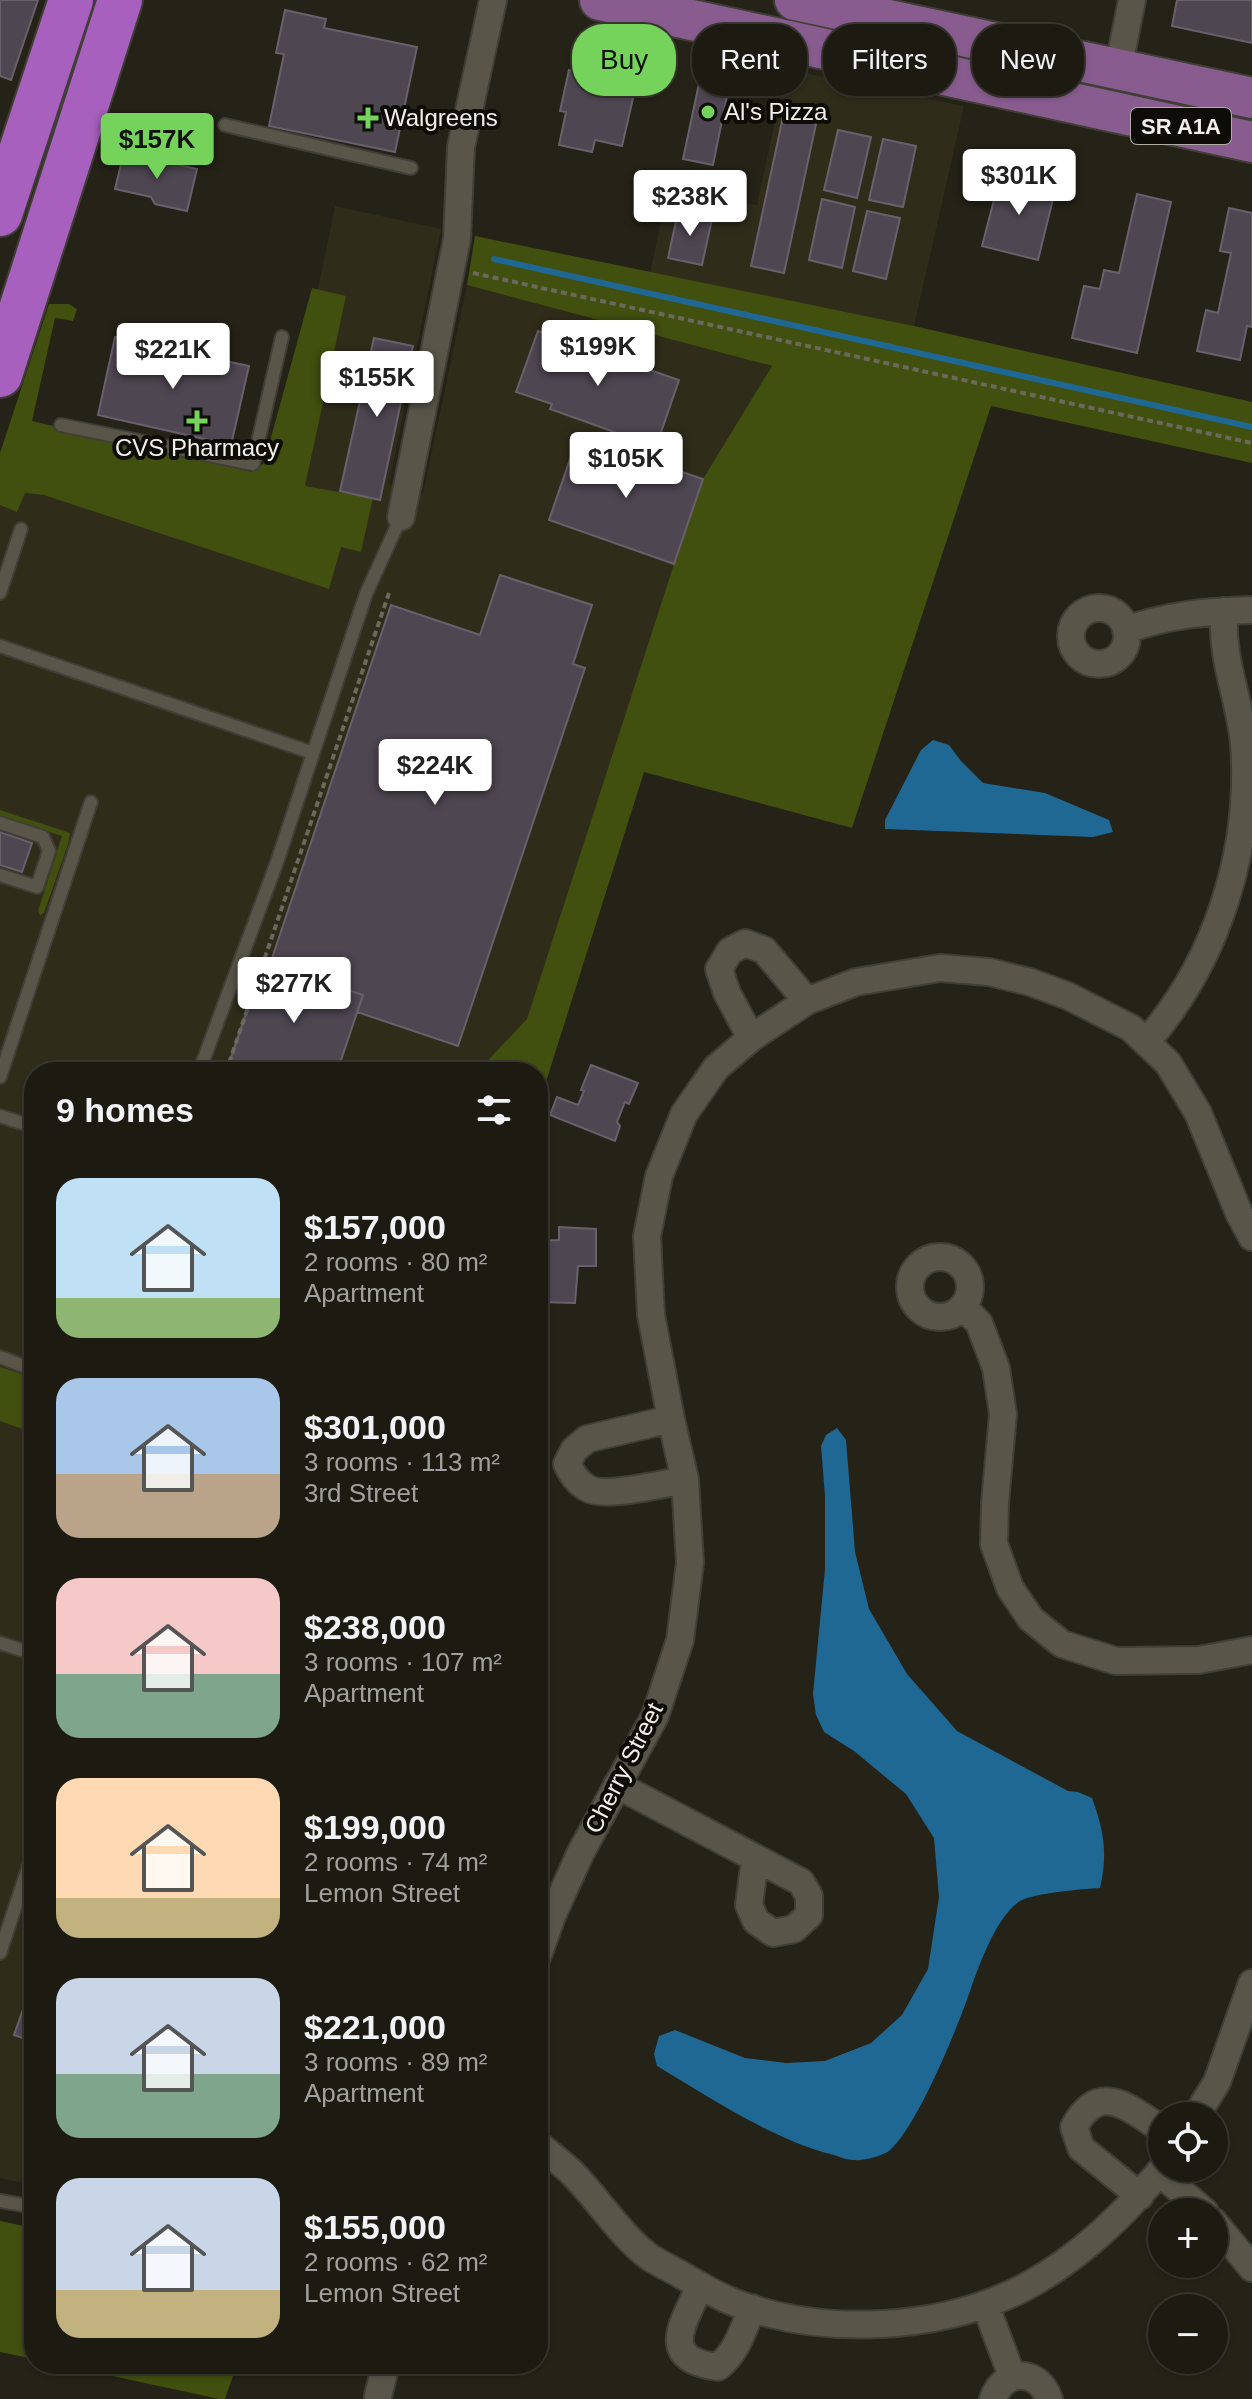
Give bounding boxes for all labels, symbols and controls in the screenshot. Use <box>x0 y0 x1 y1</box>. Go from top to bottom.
chip: Buy <box>572 24 676 96</box>
chip: Rent <box>692 24 807 96</box>
chip: Filters <box>823 24 956 96</box>
chip: New <box>972 24 1084 96</box>
place label: Al's Pizza <box>724 98 828 125</box>
marker: Al's Pizza <box>699 103 717 121</box>
place label: Walgreens <box>384 104 498 131</box>
road number: SR A1A <box>1131 108 1231 144</box>
marker: Walgreens <box>359 109 377 127</box>
pin: $157K <box>101 113 213 181</box>
text: $157K <box>119 124 195 154</box>
pin: $301K <box>963 149 1075 217</box>
text: $301K <box>981 160 1057 190</box>
pin: $238K <box>634 170 746 238</box>
text: $238K <box>652 181 728 211</box>
pin: $199K <box>542 320 654 388</box>
pin: $221K <box>117 323 229 391</box>
text: $199K <box>560 331 636 361</box>
text: $221K <box>135 334 211 364</box>
pin: $155K <box>321 351 433 419</box>
text: $155K <box>339 362 415 392</box>
marker: CVS Pharmacy <box>188 412 206 430</box>
pin: $105K <box>570 432 682 500</box>
place label: CVS Pharmacy <box>115 434 279 461</box>
text: $105K <box>588 443 664 473</box>
pin: $224K <box>379 739 491 807</box>
text: $224K <box>397 750 473 780</box>
pin: $277K <box>238 957 350 1025</box>
text: $277K <box>256 968 332 998</box>
icon: filters <box>472 1088 516 1132</box>
text: 9 homes <box>56 1091 194 1129</box>
text: $157,000 <box>304 1208 446 1246</box>
icon: home <box>120 1210 216 1306</box>
text: 2 rooms · 80 m² <box>304 1247 488 1277</box>
text: Apartment <box>304 1278 424 1308</box>
text: $301,000 <box>304 1408 446 1446</box>
icon: home <box>120 1410 216 1506</box>
text: 3 rooms · 113 m² <box>304 1447 500 1477</box>
text: 3rd Street <box>304 1478 418 1508</box>
text: $238,000 <box>304 1608 446 1646</box>
icon: home <box>120 1610 216 1706</box>
text: 3 rooms · 107 m² <box>304 1647 502 1677</box>
text: Apartment <box>304 1678 424 1708</box>
street label: Cherry Street <box>579 1698 668 1837</box>
text: $199,000 <box>304 1808 446 1846</box>
icon: home <box>120 1810 216 1906</box>
text: 2 rooms · 74 m² <box>304 1847 488 1877</box>
text: Lemon Street <box>304 1878 460 1908</box>
text: $221,000 <box>304 2008 446 2046</box>
icon: home <box>120 2010 216 2106</box>
text: 3 rooms · 89 m² <box>304 2047 488 2077</box>
text: Apartment <box>304 2078 424 2108</box>
map controls <box>1148 2102 1228 2374</box>
button: locate <box>1148 2102 1228 2182</box>
button: + <box>1148 2198 1228 2278</box>
text: $155,000 <box>304 2208 446 2246</box>
icon: home <box>120 2210 216 2306</box>
text: 2 rooms · 62 m² <box>304 2247 488 2277</box>
text: Lemon Street <box>304 2278 460 2308</box>
button: − <box>1148 2294 1228 2374</box>

